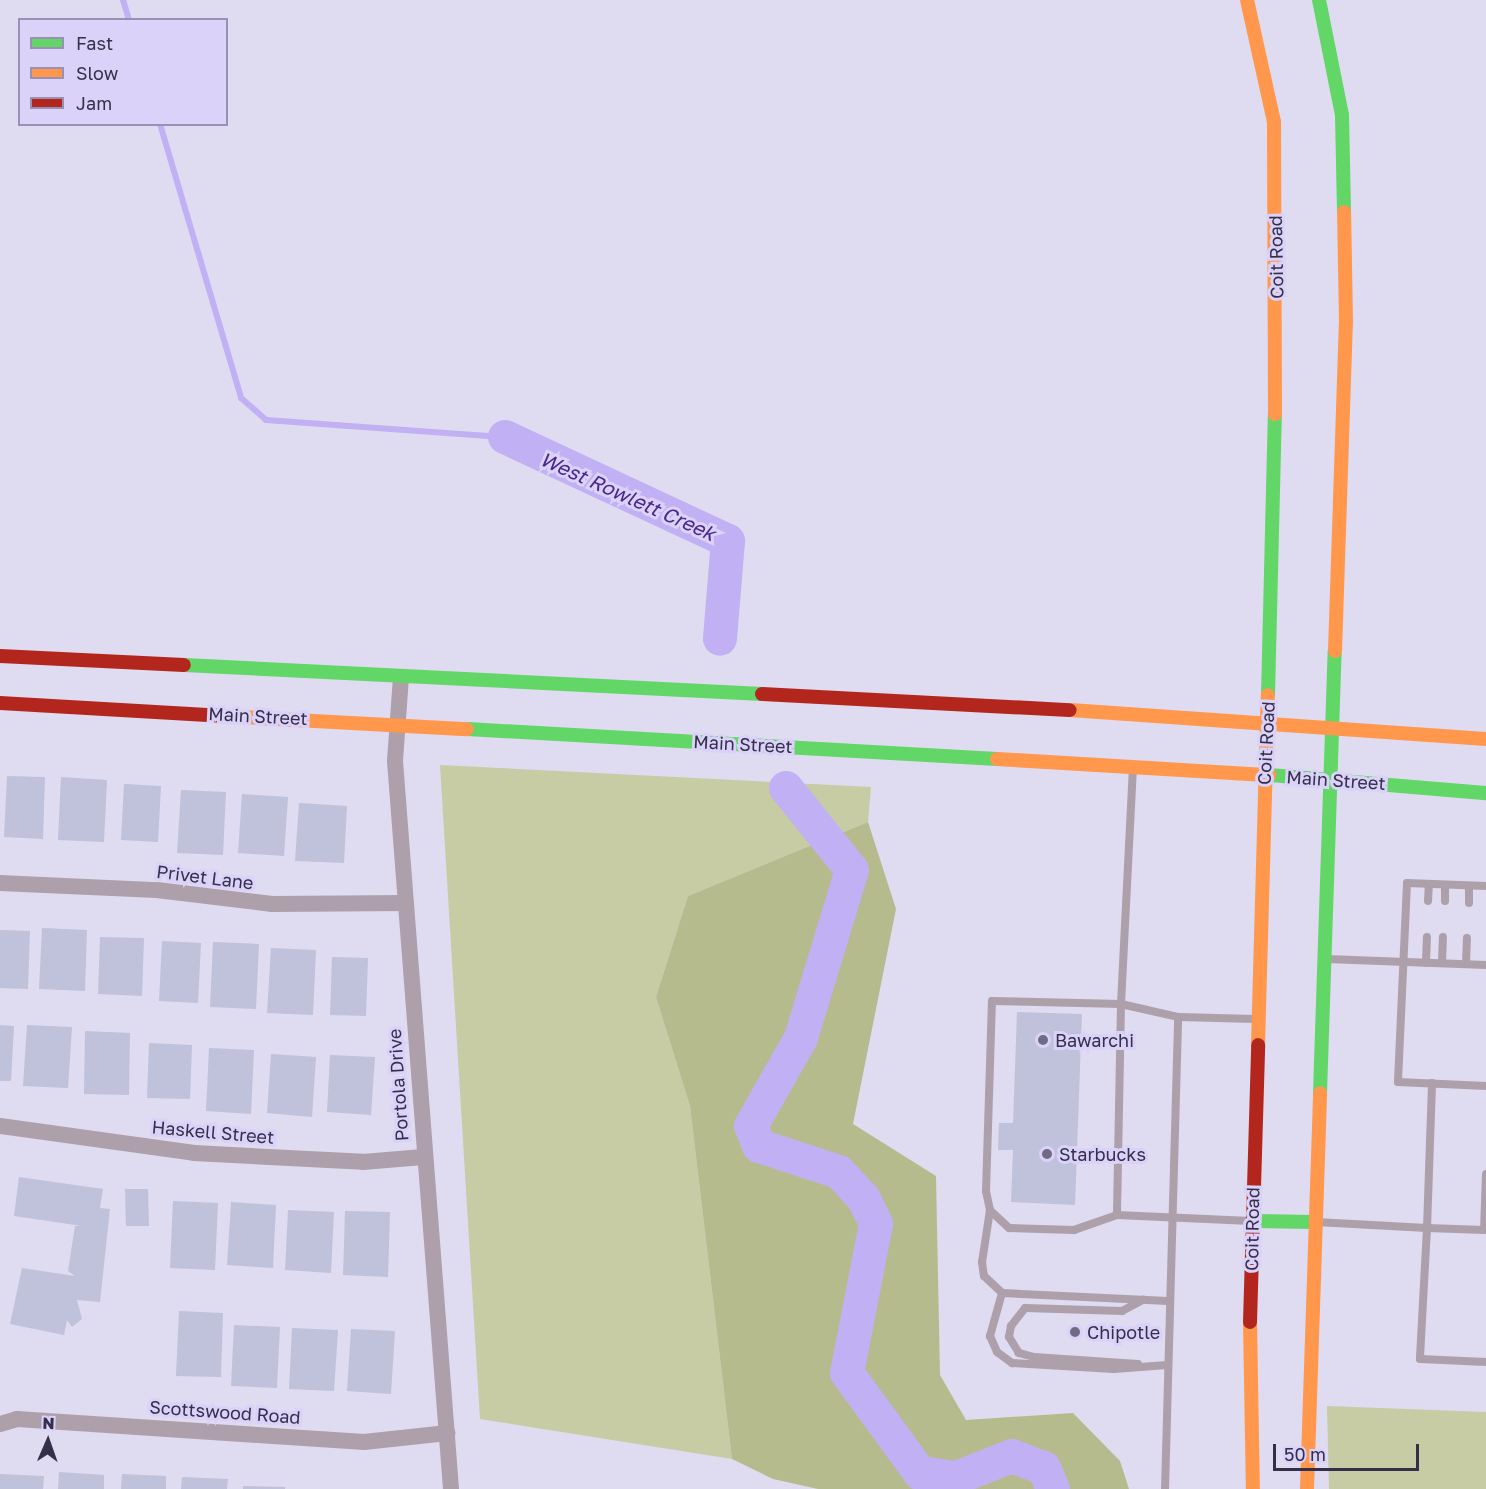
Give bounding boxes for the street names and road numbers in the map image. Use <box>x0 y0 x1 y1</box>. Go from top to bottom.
street label: Coit Road <box>1264 215 1288 299</box>
street label: Coit Road <box>1253 701 1279 785</box>
street label: Main Street <box>208 703 308 729</box>
street label: Main Street <box>693 731 793 757</box>
street label: Main Street <box>1286 766 1386 794</box>
street label: Privet Lane <box>155 860 255 894</box>
street label: Portola Drive <box>383 1028 413 1142</box>
street label: Haskell Street <box>151 1116 275 1148</box>
street label: Coit Road <box>1240 1187 1264 1271</box>
street label: Scottswood Road <box>149 1396 301 1428</box>

